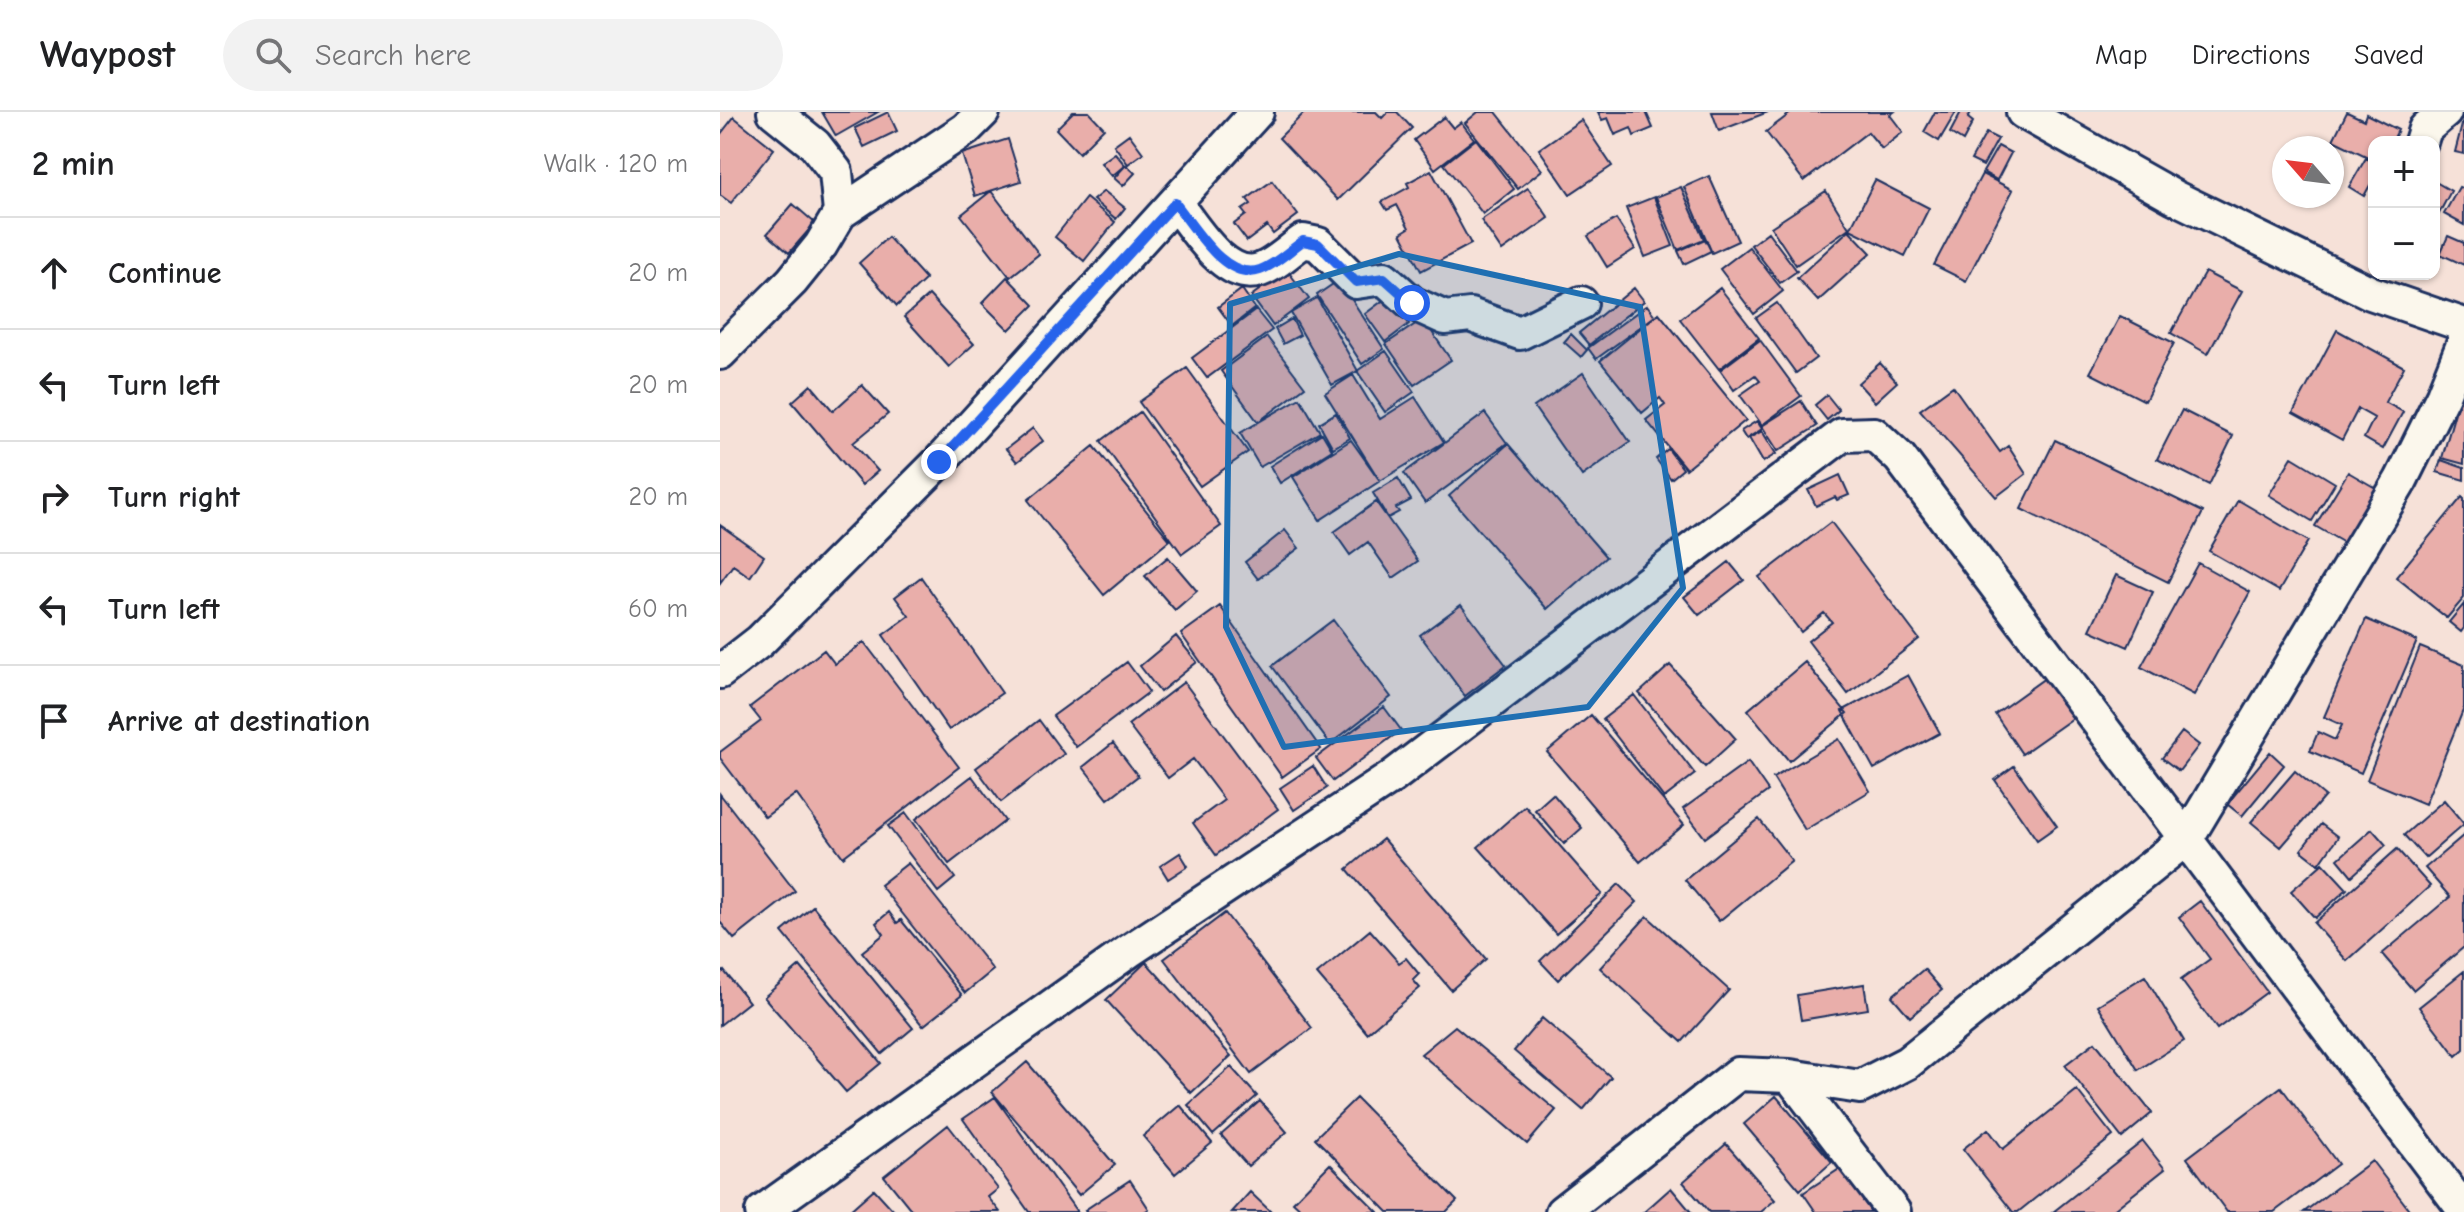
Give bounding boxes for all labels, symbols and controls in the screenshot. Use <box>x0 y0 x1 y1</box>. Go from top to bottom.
search box <box>223 19 783 91</box>
text: Waypost <box>40 33 175 77</box>
icon: search <box>251 33 295 77</box>
text: Search here <box>315 38 471 73</box>
text: Map <box>2095 39 2148 71</box>
text: Directions <box>2192 39 2310 71</box>
text: Saved <box>2354 39 2424 71</box>
north arrow <box>2272 136 2344 208</box>
map controls <box>2368 136 2440 280</box>
button: + <box>2368 136 2440 208</box>
text: 2 min <box>32 144 115 184</box>
text: Walk · 120 m <box>544 149 688 179</box>
button: − <box>2368 208 2440 280</box>
icon: ahead <box>32 251 76 295</box>
text: Continue <box>108 256 222 291</box>
text: 20 m <box>628 258 688 288</box>
route start <box>1394 285 1430 321</box>
icon: left <box>32 363 76 407</box>
text: Turn left <box>108 368 220 403</box>
text: 20 m <box>628 370 688 400</box>
route end <box>921 444 957 480</box>
icon: right <box>32 475 76 519</box>
text: Turn right <box>108 480 240 515</box>
text: 20 m <box>628 482 688 512</box>
icon: left <box>32 587 76 631</box>
text: Turn left <box>108 592 220 627</box>
text: 60 m <box>628 594 688 624</box>
icon: arrive <box>32 699 76 743</box>
text: Arrive at destination <box>108 704 370 739</box>

